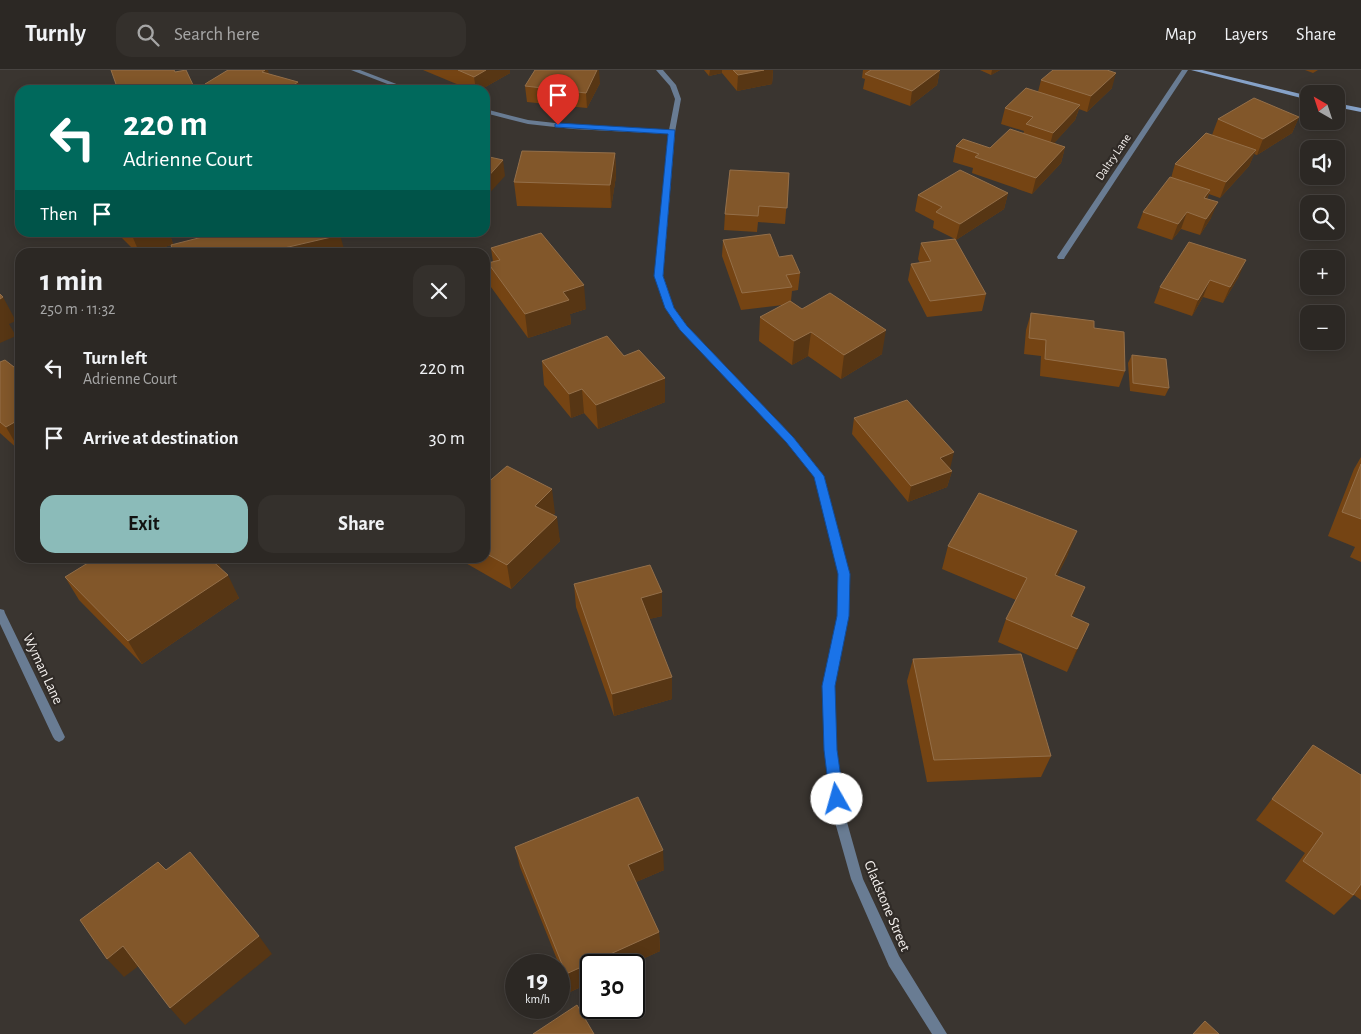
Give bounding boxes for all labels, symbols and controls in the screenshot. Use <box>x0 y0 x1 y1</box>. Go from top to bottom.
search box <box>116 12 466 57</box>
icon: search <box>134 21 162 49</box>
text: Turnly <box>25 22 86 46</box>
text: Search here <box>174 25 260 44</box>
text: Map <box>1165 26 1196 44</box>
text: Layers <box>1224 26 1268 44</box>
text: Share <box>1296 26 1336 44</box>
pin <box>537 74 579 125</box>
icon: arrive <box>544 81 572 109</box>
north arrow <box>1300 85 1345 130</box>
map controls <box>1300 85 1345 350</box>
icon: left <box>40 105 105 170</box>
text: 220 m <box>123 107 208 142</box>
street label: Daltry Lane <box>1093 132 1134 183</box>
button: sound <box>1300 140 1345 185</box>
text: Adrienne Court <box>123 148 252 170</box>
button: search <box>1300 195 1345 240</box>
icon: arrive <box>88 200 116 228</box>
text: Then <box>40 205 78 224</box>
button: + <box>1300 250 1345 295</box>
button: close <box>413 265 465 317</box>
text: 1 min <box>40 266 103 296</box>
text: 250 m · 11:32 <box>40 301 115 317</box>
button: − <box>1300 305 1345 350</box>
text: Turn left <box>83 349 147 368</box>
icon: left <box>40 354 68 382</box>
text: 220 m <box>419 359 465 378</box>
text: Adrienne Court <box>83 371 177 387</box>
icon: arrive <box>40 424 68 452</box>
text: Arrive at destination <box>83 429 239 448</box>
text: 30 m <box>429 429 465 448</box>
button: Exit <box>40 495 248 553</box>
button: Share <box>258 495 465 553</box>
street label: Wyman Lane <box>20 631 66 707</box>
position arrow <box>810 772 862 824</box>
street label: Gladstone Street <box>861 858 913 954</box>
speed limit sign: 30 <box>580 954 645 1019</box>
text: 19 <box>527 968 548 993</box>
text: km/h <box>525 993 550 1005</box>

